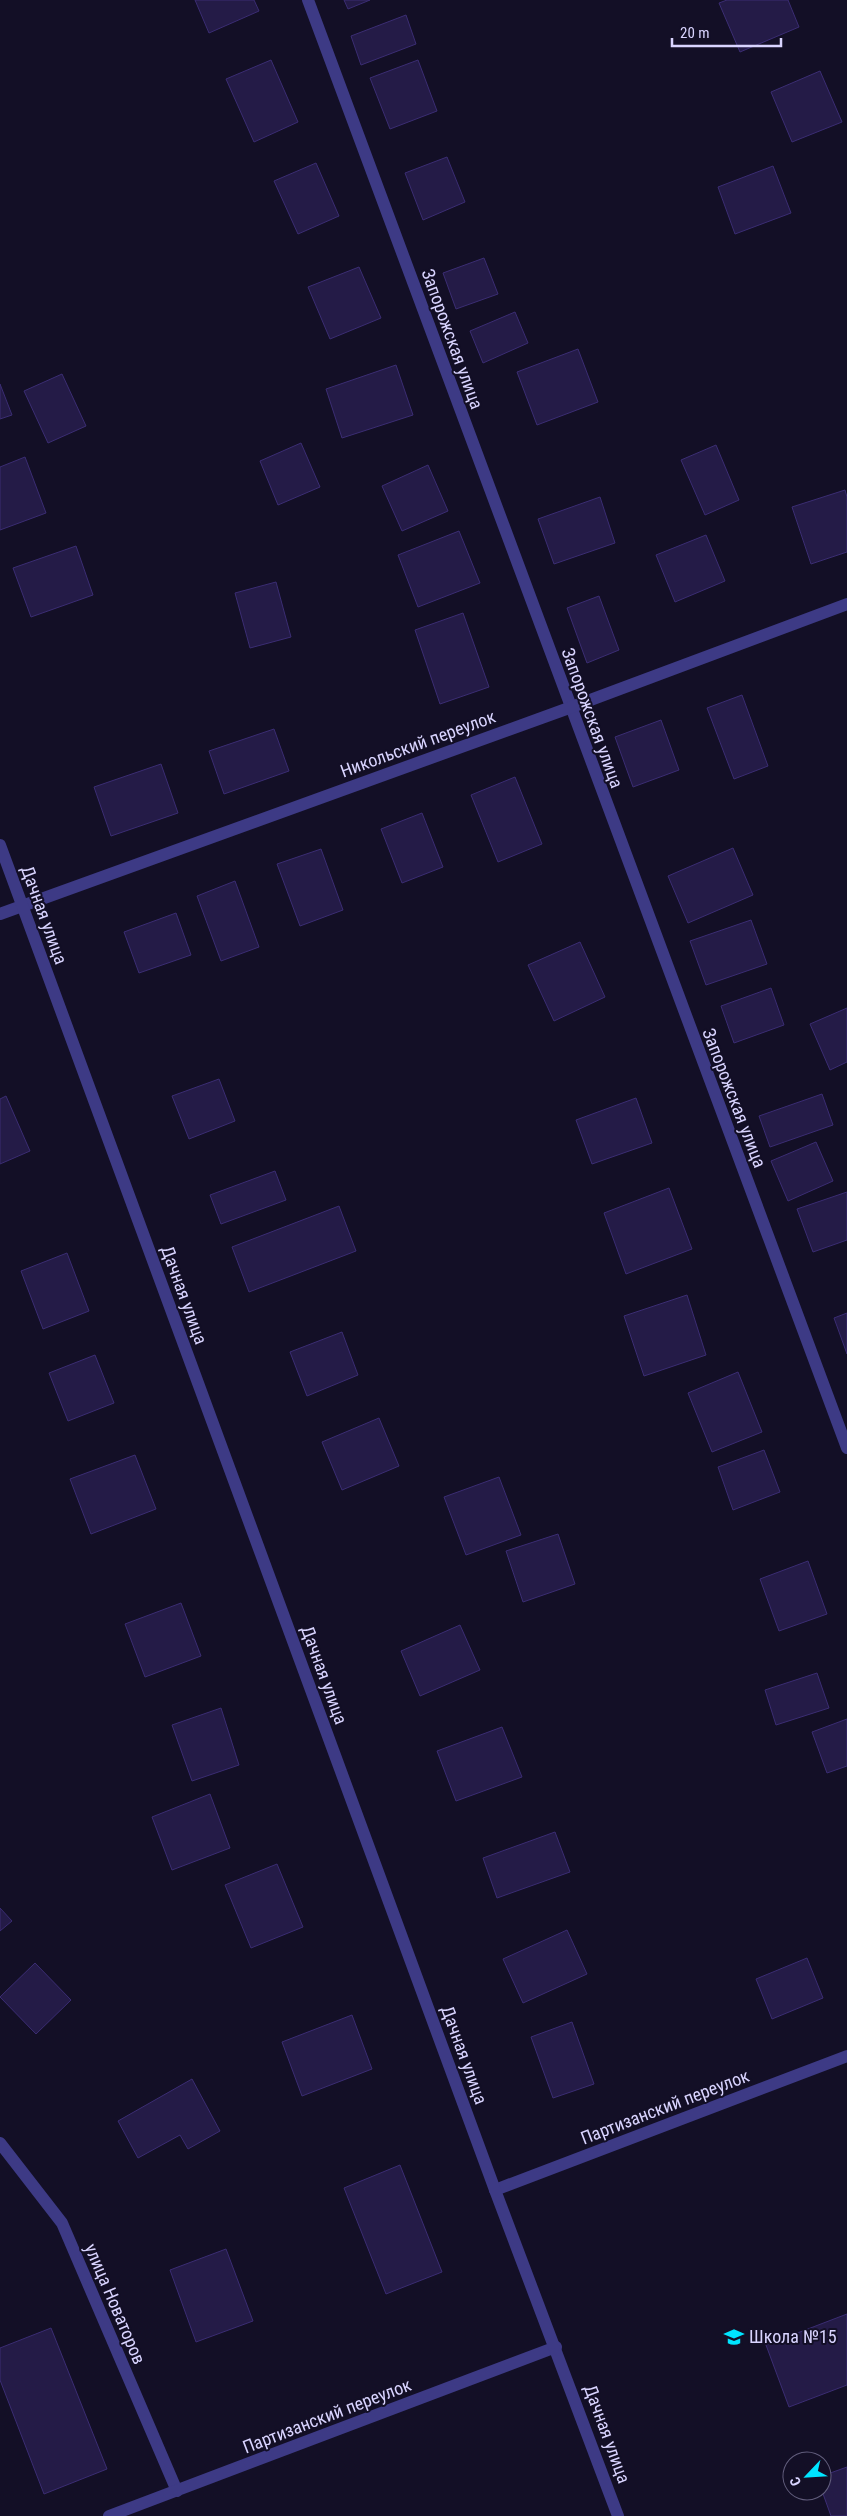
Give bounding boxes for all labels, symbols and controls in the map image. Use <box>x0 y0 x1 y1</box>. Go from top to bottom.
scale bar <box>672 15 781 47</box>
text: 20 m <box>680 24 710 42</box>
street label: Запорожская улица <box>417 266 488 412</box>
street label: Запорожская улица <box>557 645 628 791</box>
street label: Никольский переулок <box>337 706 499 781</box>
street label: Дачная улица <box>17 863 72 967</box>
street label: Запорожская улица <box>698 1025 771 1170</box>
street label: Дачная улица <box>157 1243 212 1347</box>
street label: Дачная улица <box>297 1623 352 1727</box>
street label: Дачная улица <box>437 2003 492 2107</box>
street label: Партизанский переулок <box>578 2065 752 2148</box>
street label: улица Новаторов <box>81 2240 150 2367</box>
school or university icon: Школа №15 <box>723 2326 745 2348</box>
place label: Школа №15 <box>749 2326 837 2347</box>
street label: Партизанский переулок <box>240 2374 414 2457</box>
street label: Дачная улица <box>580 2382 635 2486</box>
north arrow <box>782 2451 832 2501</box>
text: С <box>786 2474 804 2488</box>

